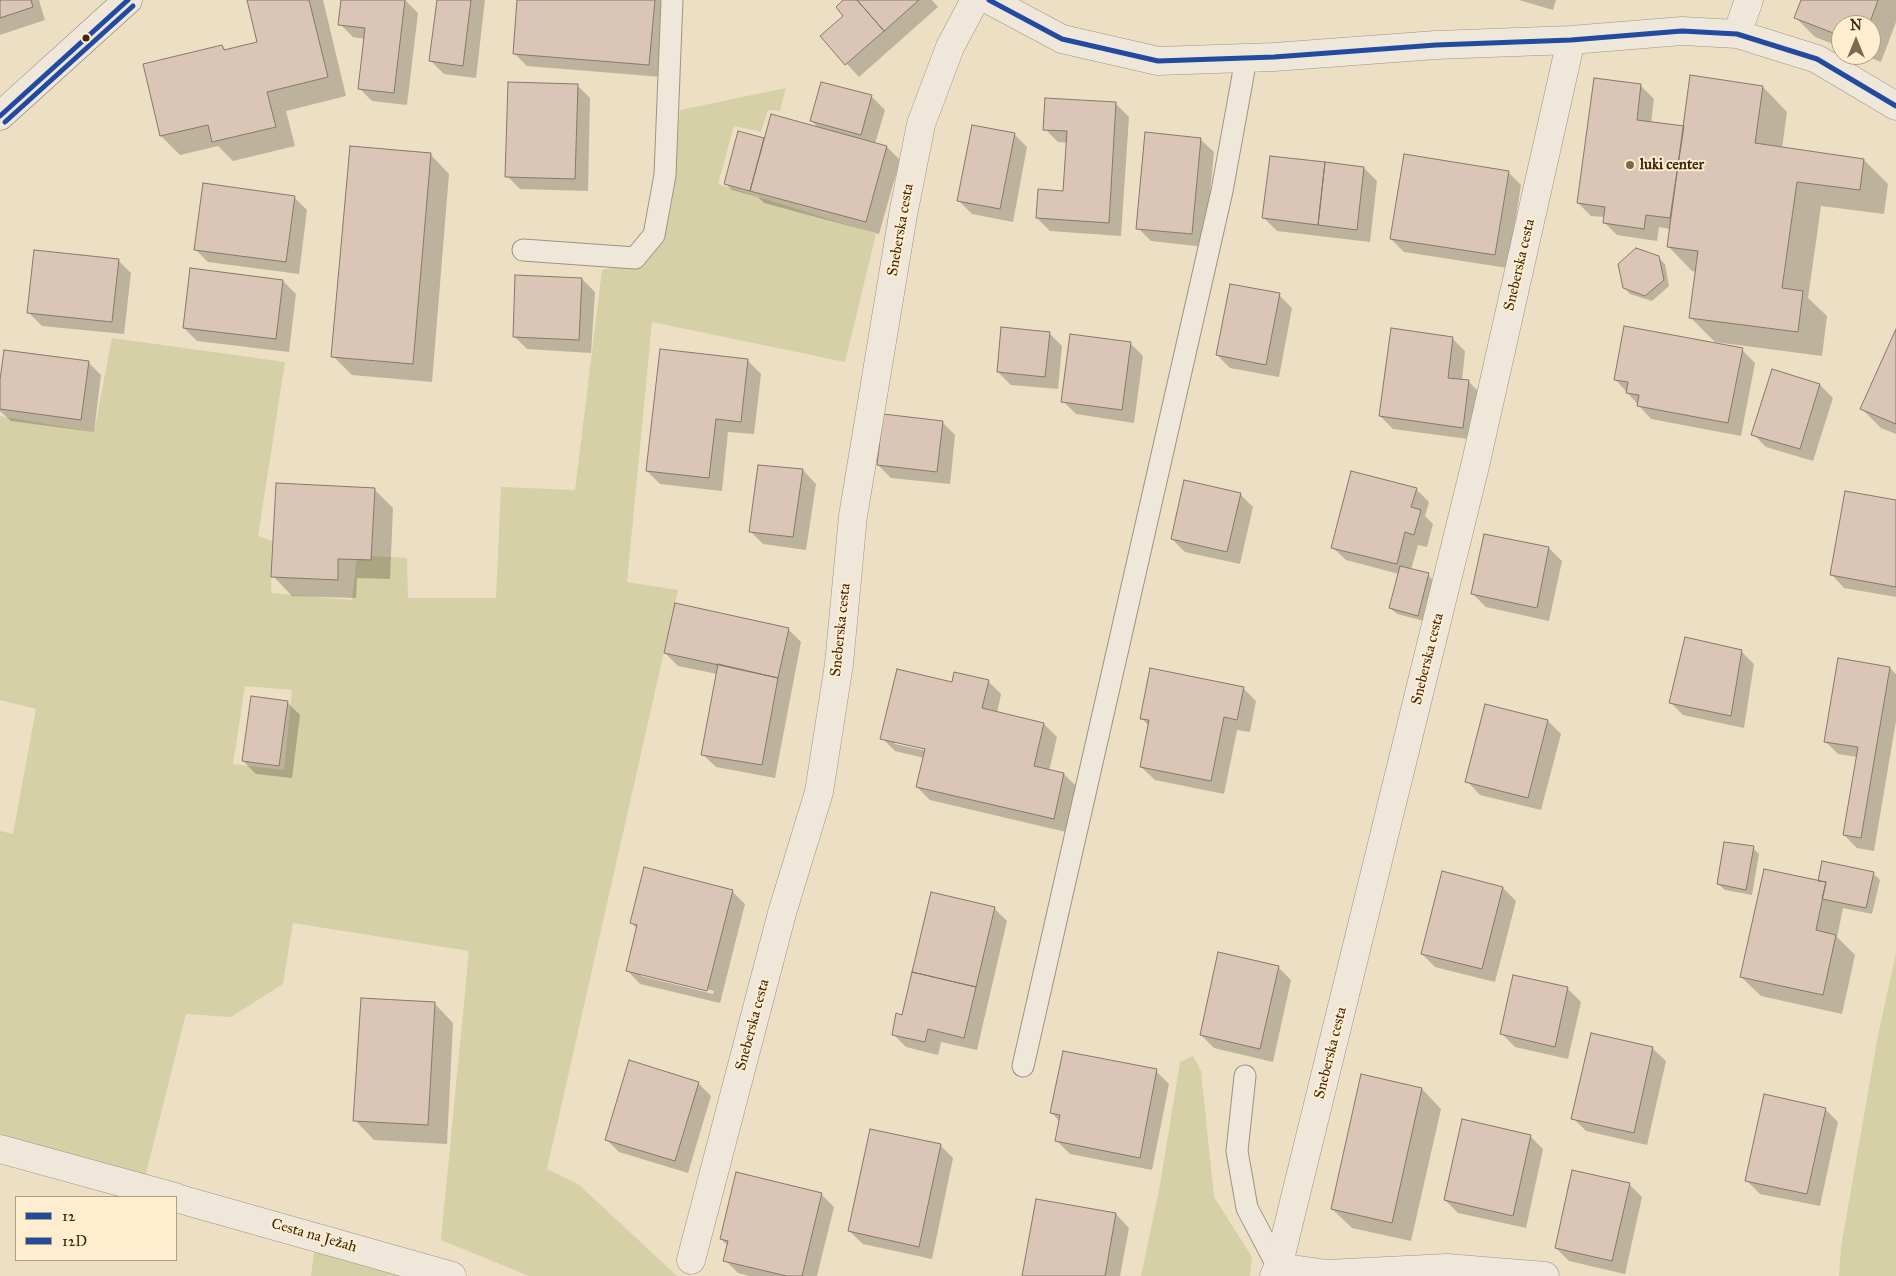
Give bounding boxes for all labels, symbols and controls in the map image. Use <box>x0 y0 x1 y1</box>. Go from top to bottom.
north arrow <box>1831 15 1881 65</box>
text: N <box>1850 17 1862 34</box>
unlabelled marker <box>81 33 91 43</box>
place label: luki center <box>1640 156 1704 174</box>
marker: luki center <box>1624 159 1636 171</box>
street label: Sneberska cesta <box>884 182 918 278</box>
street label: Sneberska cesta <box>1501 217 1539 313</box>
street label: Sneberska cesta <box>827 582 855 678</box>
street label: Sneberska cesta <box>1408 611 1448 707</box>
street label: Sneberska cesta <box>732 977 774 1073</box>
street label: Sneberska cesta <box>1311 1005 1351 1101</box>
legend <box>15 1196 178 1261</box>
text: 12 <box>62 1207 75 1225</box>
street label: Cesta na Ježah <box>269 1215 359 1257</box>
text: 12D <box>62 1232 87 1250</box>

